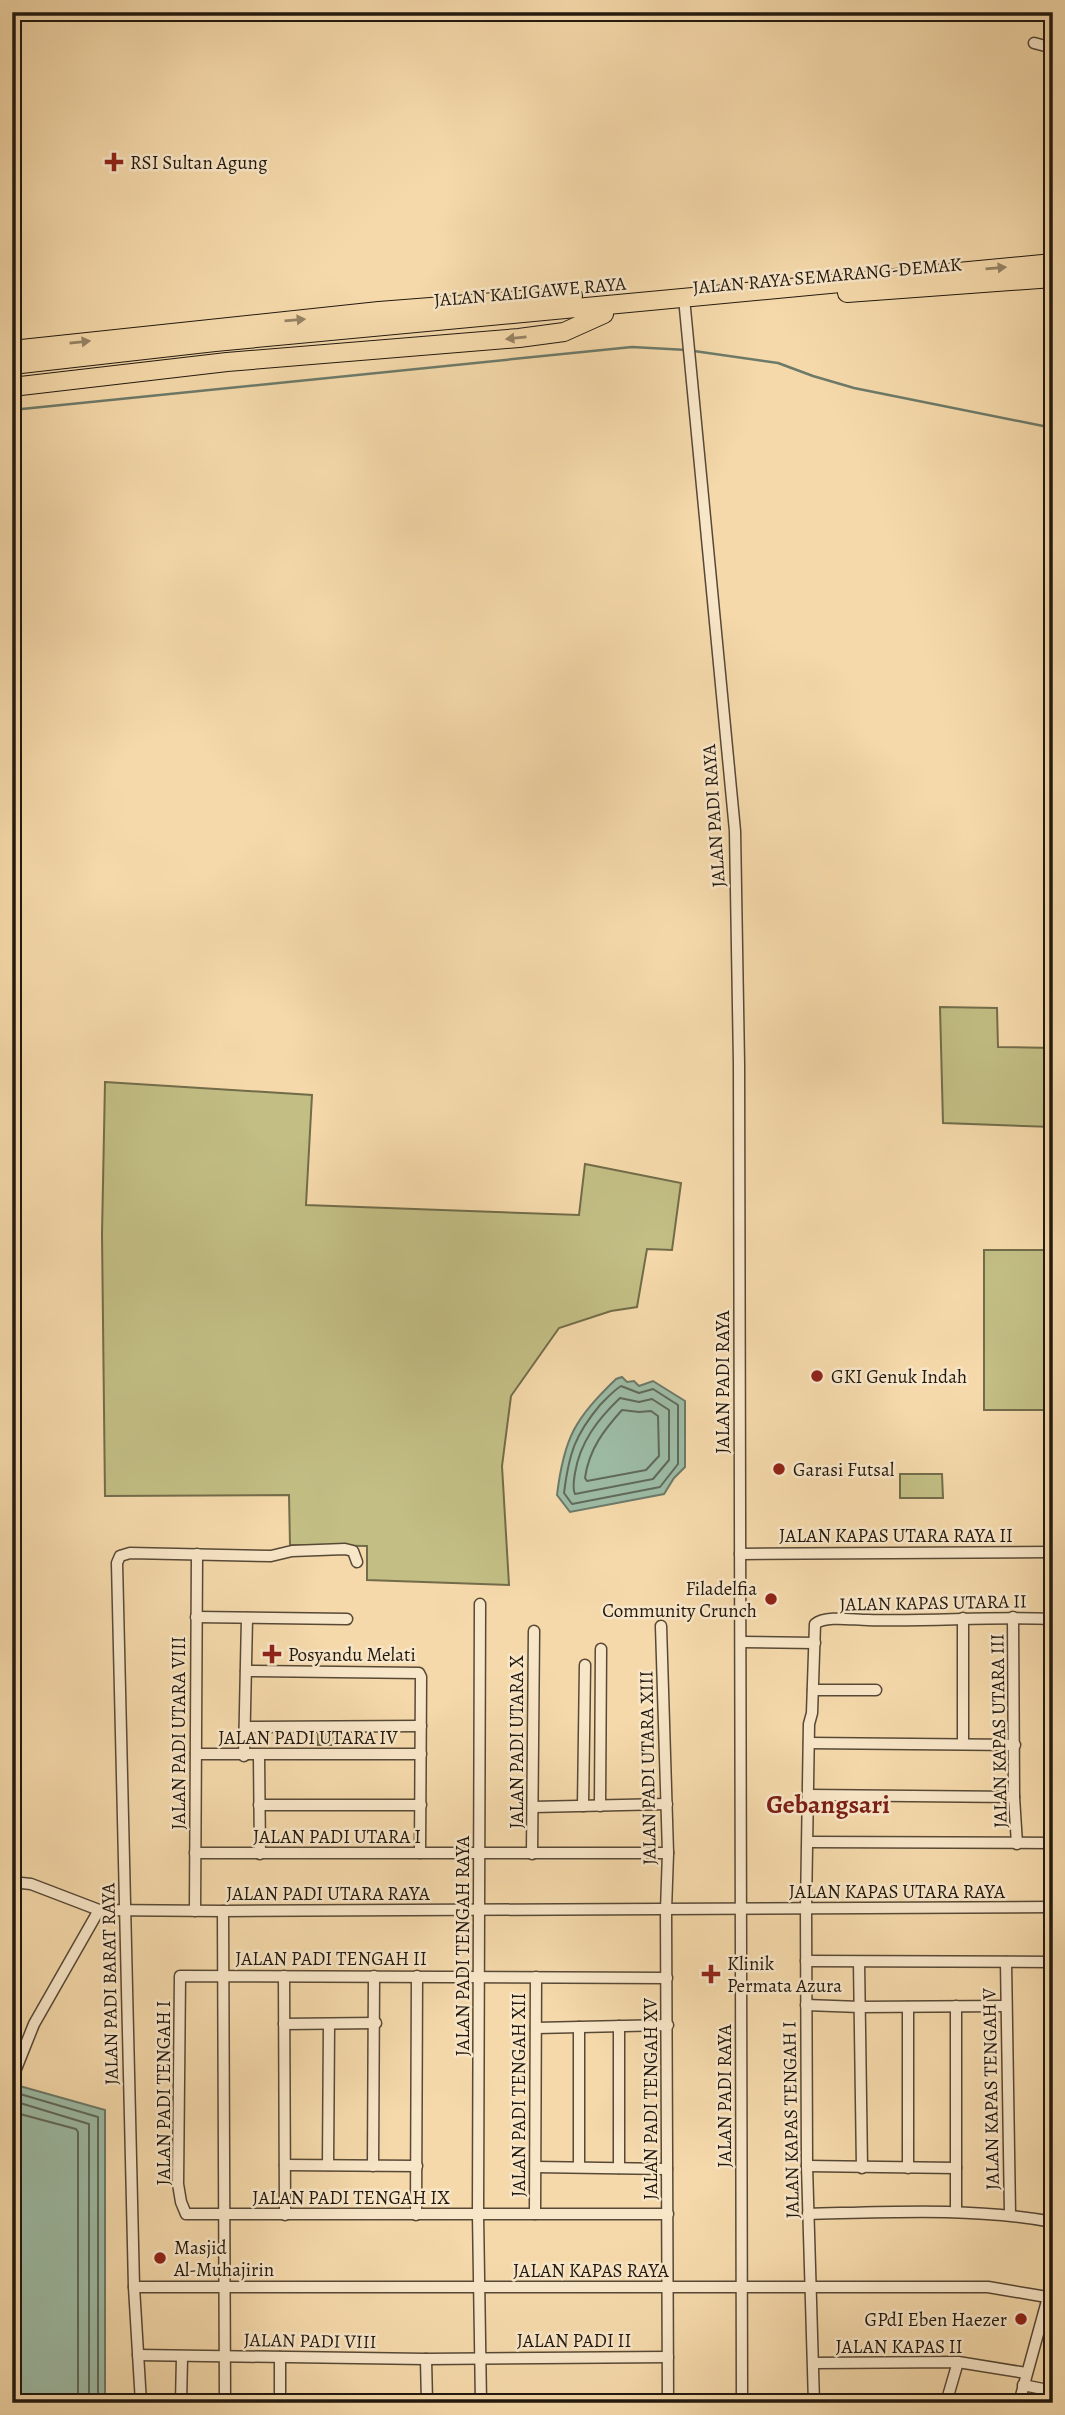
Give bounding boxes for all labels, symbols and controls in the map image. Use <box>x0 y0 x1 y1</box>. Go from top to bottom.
place label: RSI Sultan Agung <box>130 150 268 176</box>
marker: RSI Sultan Agung <box>104 152 124 172</box>
street label: JALAN RAYA SEMARANG-DEMAK <box>692 251 963 301</box>
one-way arrow <box>985 262 1007 273</box>
street label: JALAN KALIGAWE RAYA <box>433 271 628 313</box>
one-way arrow <box>284 314 306 325</box>
one-way arrow <box>504 333 526 344</box>
one-way arrow <box>69 337 91 348</box>
street label: JALAN PADI RAYA <box>696 743 732 888</box>
street label: JALAN PADI RAYA <box>710 1309 736 1454</box>
place label: GKI Genuk Indah <box>831 1364 967 1390</box>
marker: GKI Genuk Indah <box>809 1368 825 1384</box>
place label: Garasi Futsal <box>793 1457 895 1483</box>
marker: Garasi Futsal <box>771 1461 787 1477</box>
street label: JALAN KAPAS UTARA RAYA II <box>779 1523 1013 1549</box>
place label: Filadelfia Community Crunch <box>602 1576 757 1624</box>
street label: JALAN KAPAS UTARA II <box>839 1588 1027 1618</box>
marker: Filadelfia Community Crunch <box>763 1591 779 1607</box>
street label: JALAN KAPAS UTARA III <box>984 1634 1014 1828</box>
street label: JALAN PADI UTARA VIII <box>166 1636 192 1830</box>
place label: Posyandu Melati <box>288 1642 416 1668</box>
marker: Posyandu Melati <box>262 1644 282 1664</box>
street label: JALAN PADI UTARA X <box>504 1655 530 1829</box>
street label: JALAN PADI UTARA XIII <box>633 1671 663 1865</box>
street label: JALAN PADI UTARA IV <box>218 1725 398 1751</box>
district label: Gebangsari <box>766 1787 890 1822</box>
street label: JALAN PADI UTARA I <box>253 1824 421 1850</box>
street label: JALAN PADI TENGAH RAYA <box>450 1835 476 2056</box>
street label: JALAN KAPAS UTARA RAYA <box>789 1879 1006 1905</box>
street label: JALAN PADI UTARA RAYA <box>226 1881 431 1907</box>
street label: JALAN PADI BARAT RAYA <box>95 1882 125 2085</box>
street label: JALAN PADI TENGAH II <box>235 1946 427 1972</box>
place label: Klinik Permata Azura <box>727 1951 842 1999</box>
marker: Klinik Permata Azura <box>701 1964 721 1984</box>
street label: JALAN KAPAS TENGAH V <box>976 1987 1006 2190</box>
street label: JALAN PADI TENGAH XII <box>506 1993 532 2197</box>
street label: JALAN PADI TENGAH XV <box>638 1998 664 2200</box>
street label: JALAN PADI TENGAH I <box>151 2001 177 2185</box>
street label: JALAN KAPAS TENGAH I <box>776 2021 806 2219</box>
street label: JALAN PADI RAYA <box>712 2023 738 2168</box>
street label: JALAN PADI TENGAH IX <box>252 2185 450 2211</box>
place label: Masjid Al-Muhajirin <box>173 2235 274 2283</box>
marker: Masjid Al-Muhajirin <box>152 2250 168 2266</box>
street label: JALAN KAPAS RAYA <box>513 2258 670 2284</box>
place label: GPdI Eben Haezer <box>864 2307 1007 2333</box>
marker: GPdI Eben Haezer <box>1013 2311 1029 2327</box>
street label: JALAN PADI VIII <box>243 2327 377 2355</box>
street label: JALAN PADI II <box>517 2328 631 2354</box>
street label: JALAN KAPAS II <box>835 2334 963 2360</box>

